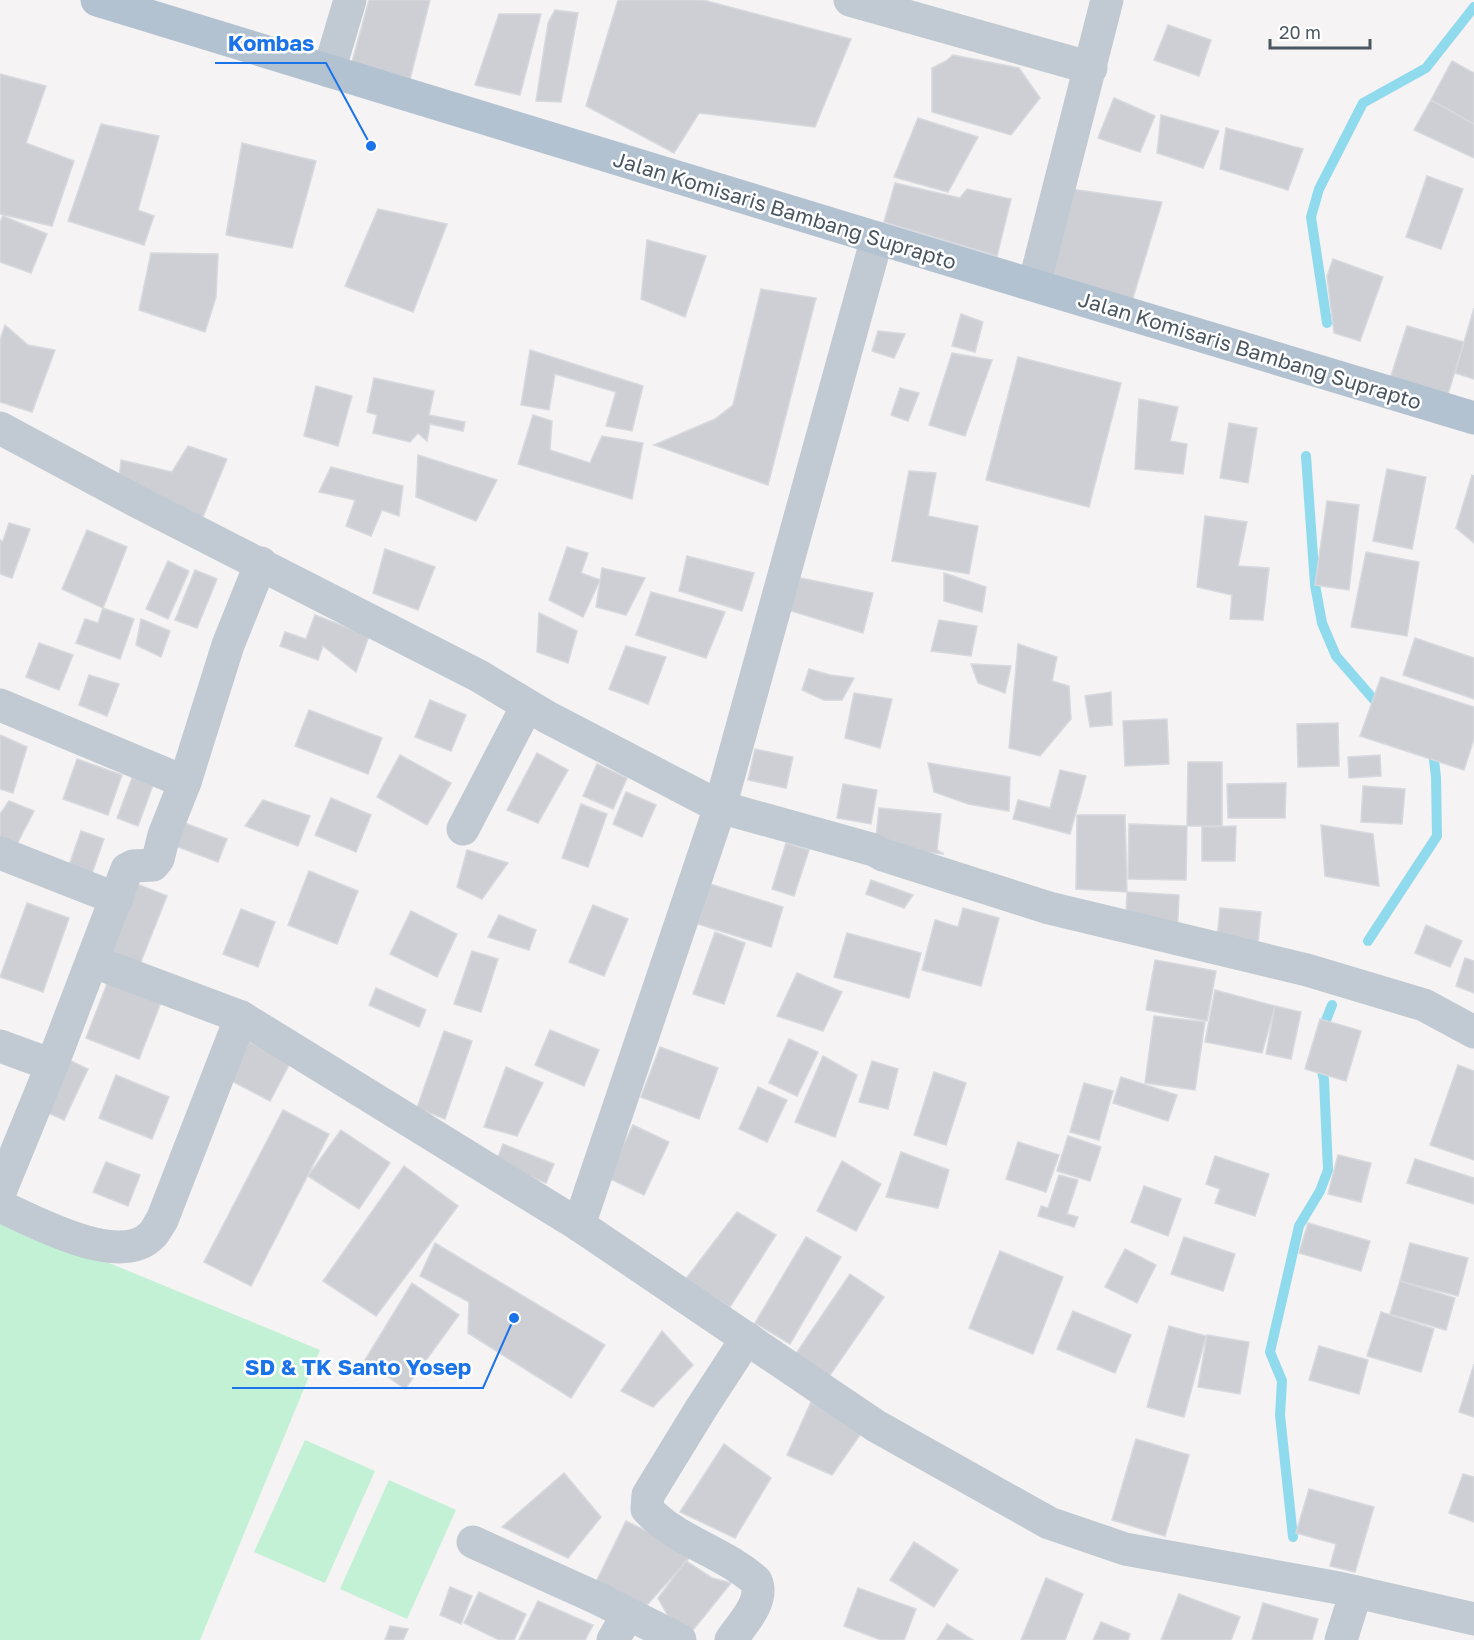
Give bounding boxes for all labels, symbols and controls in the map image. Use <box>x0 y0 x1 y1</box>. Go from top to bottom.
scale bar <box>1270 12 1370 50</box>
text: 20 m <box>1279 21 1321 43</box>
callout: Kombas <box>215 23 326 63</box>
text: Kombas <box>228 29 314 56</box>
street label: Jalan Komisaris Bambang Suprapto <box>610 145 960 275</box>
street label: Jalan Komisaris Bambang Suprapto <box>1075 285 1425 415</box>
callout: SD & TK Santo Yosep <box>232 1348 483 1388</box>
text: SD & TK Santo Yosep <box>245 1353 471 1380</box>

